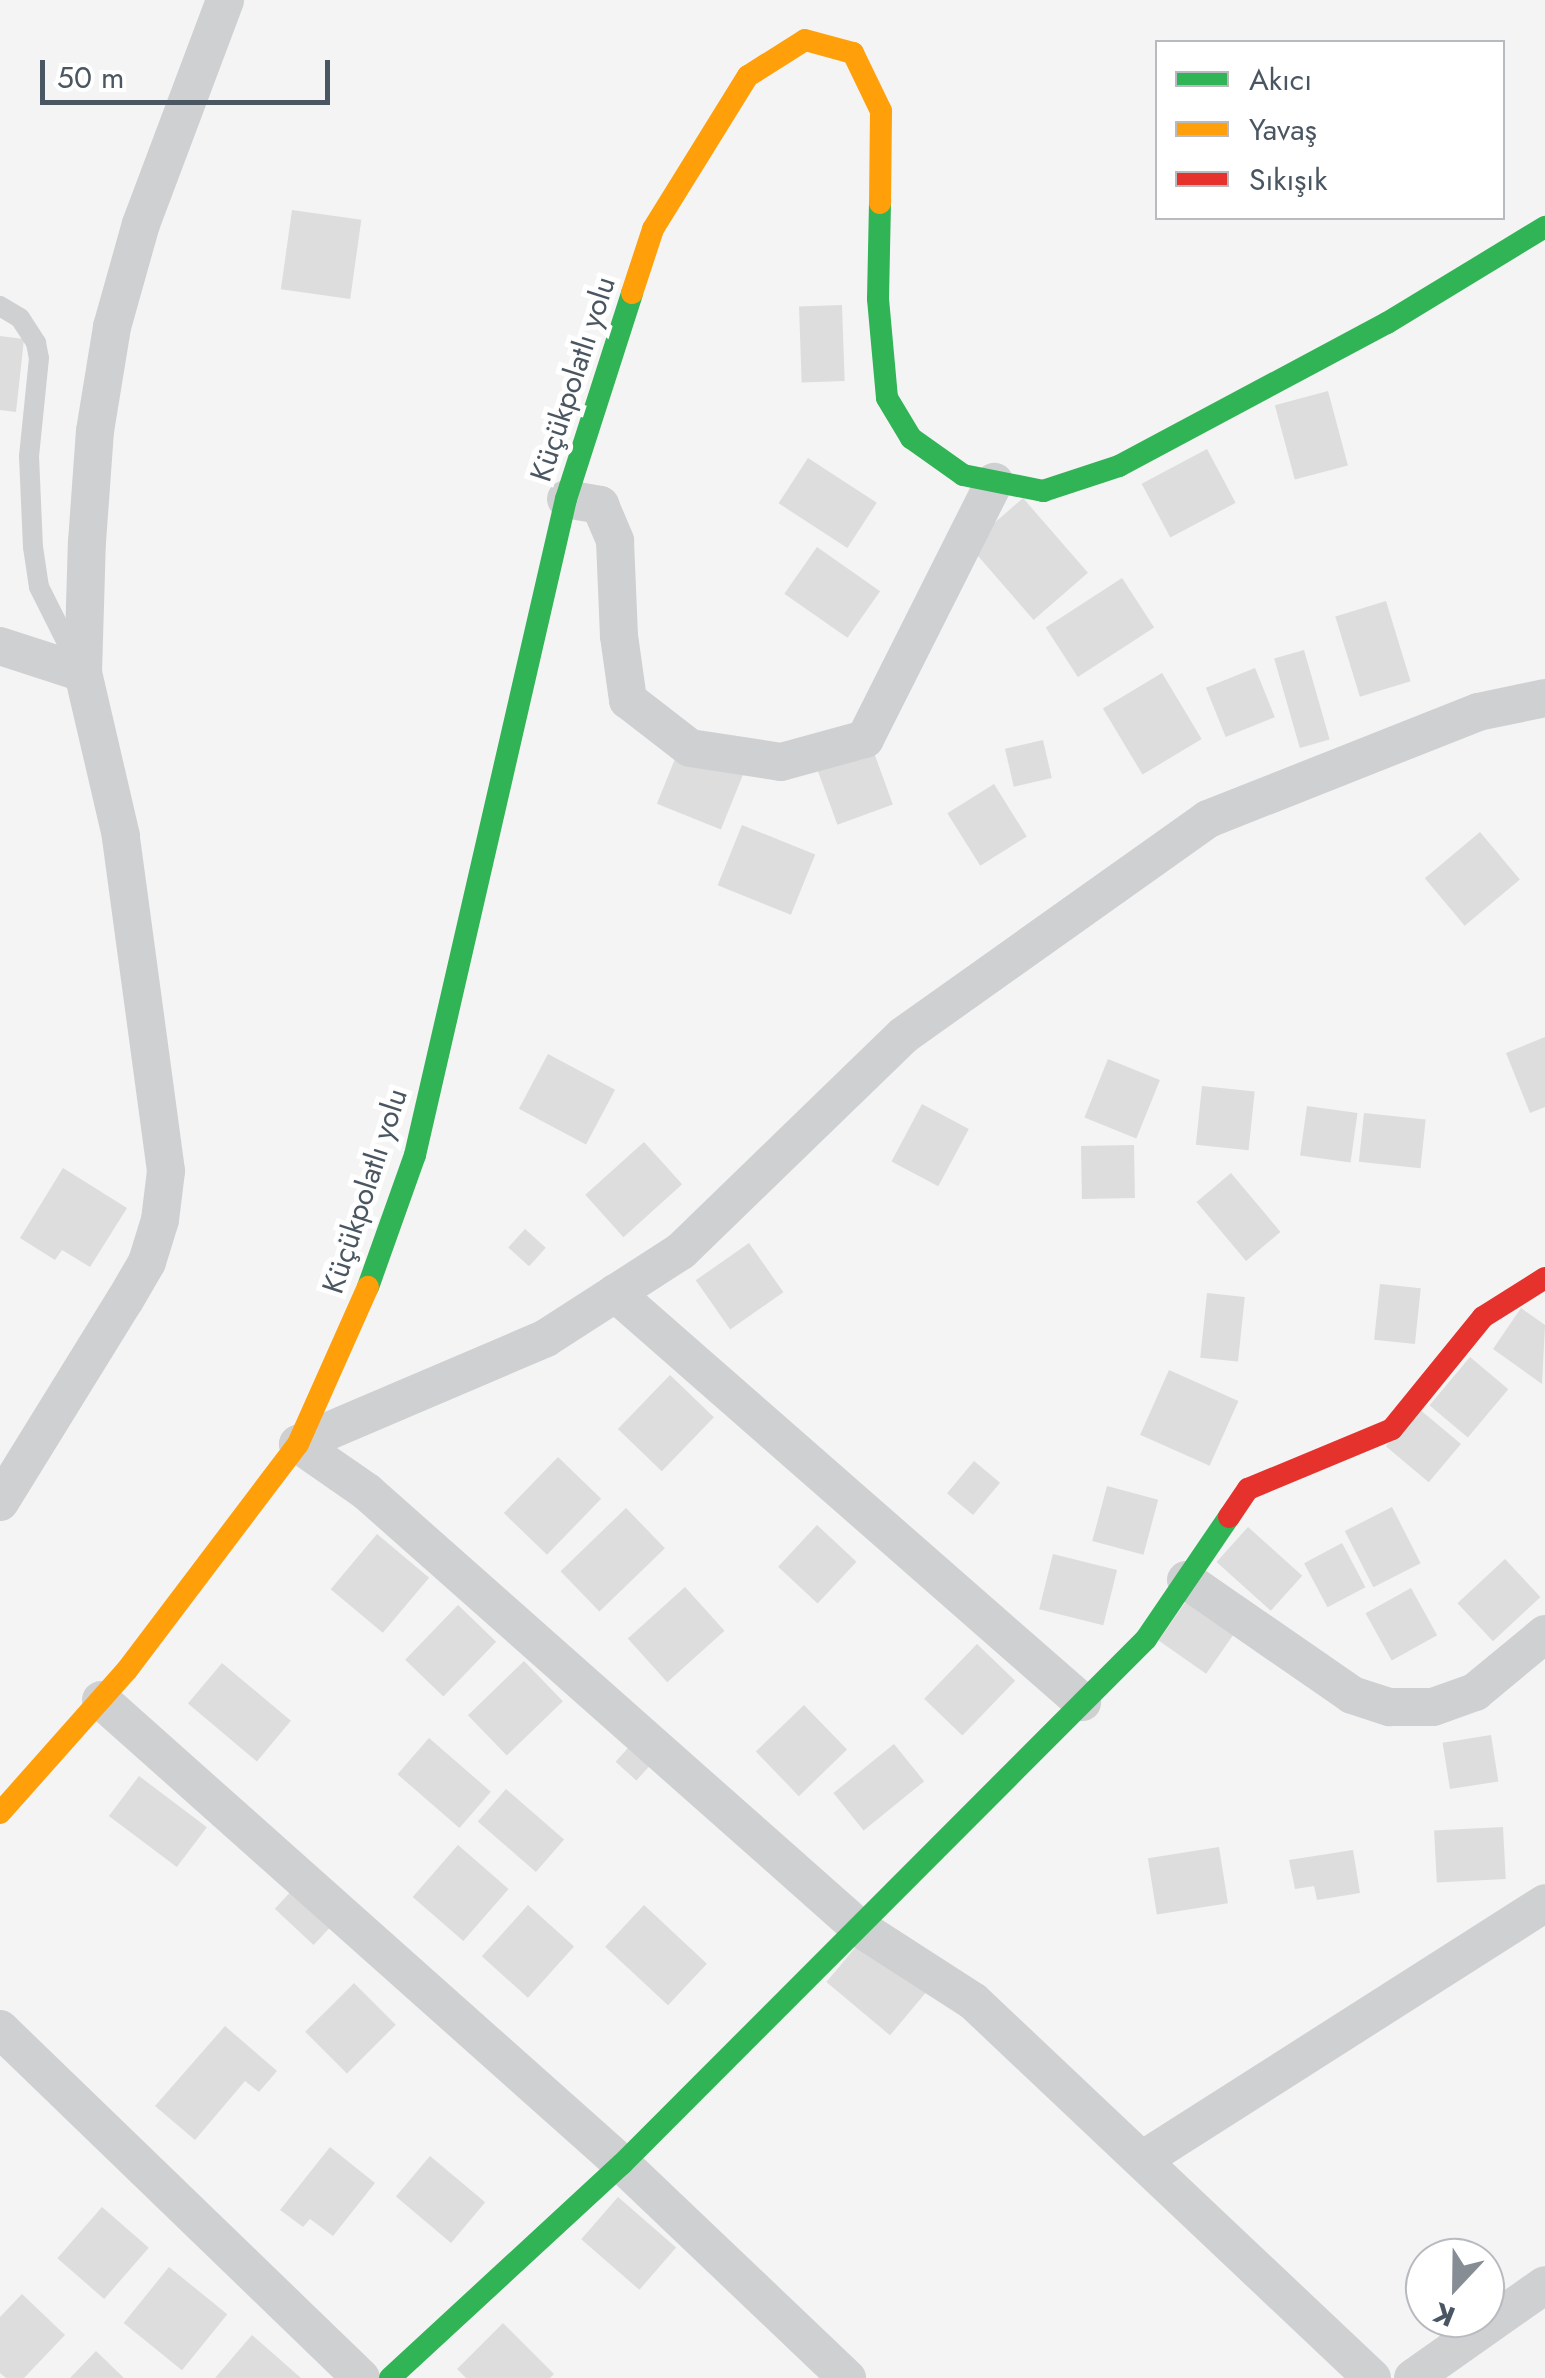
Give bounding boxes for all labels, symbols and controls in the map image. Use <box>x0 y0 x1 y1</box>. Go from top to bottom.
scale bar <box>45 40 335 102</box>
legend <box>1155 40 1505 220</box>
text: 50 m <box>57 56 124 99</box>
text: Akıcı <box>1249 58 1312 101</box>
text: Yavaş <box>1249 108 1317 151</box>
text: Sıkışık <box>1249 158 1327 201</box>
street label: Küçükpolatlı yolu <box>523 272 623 486</box>
street label: Küçükpolatlı yolu <box>315 1084 415 1298</box>
north arrow <box>1405 2238 1505 2338</box>
text: K <box>1428 2292 1461 2337</box>

